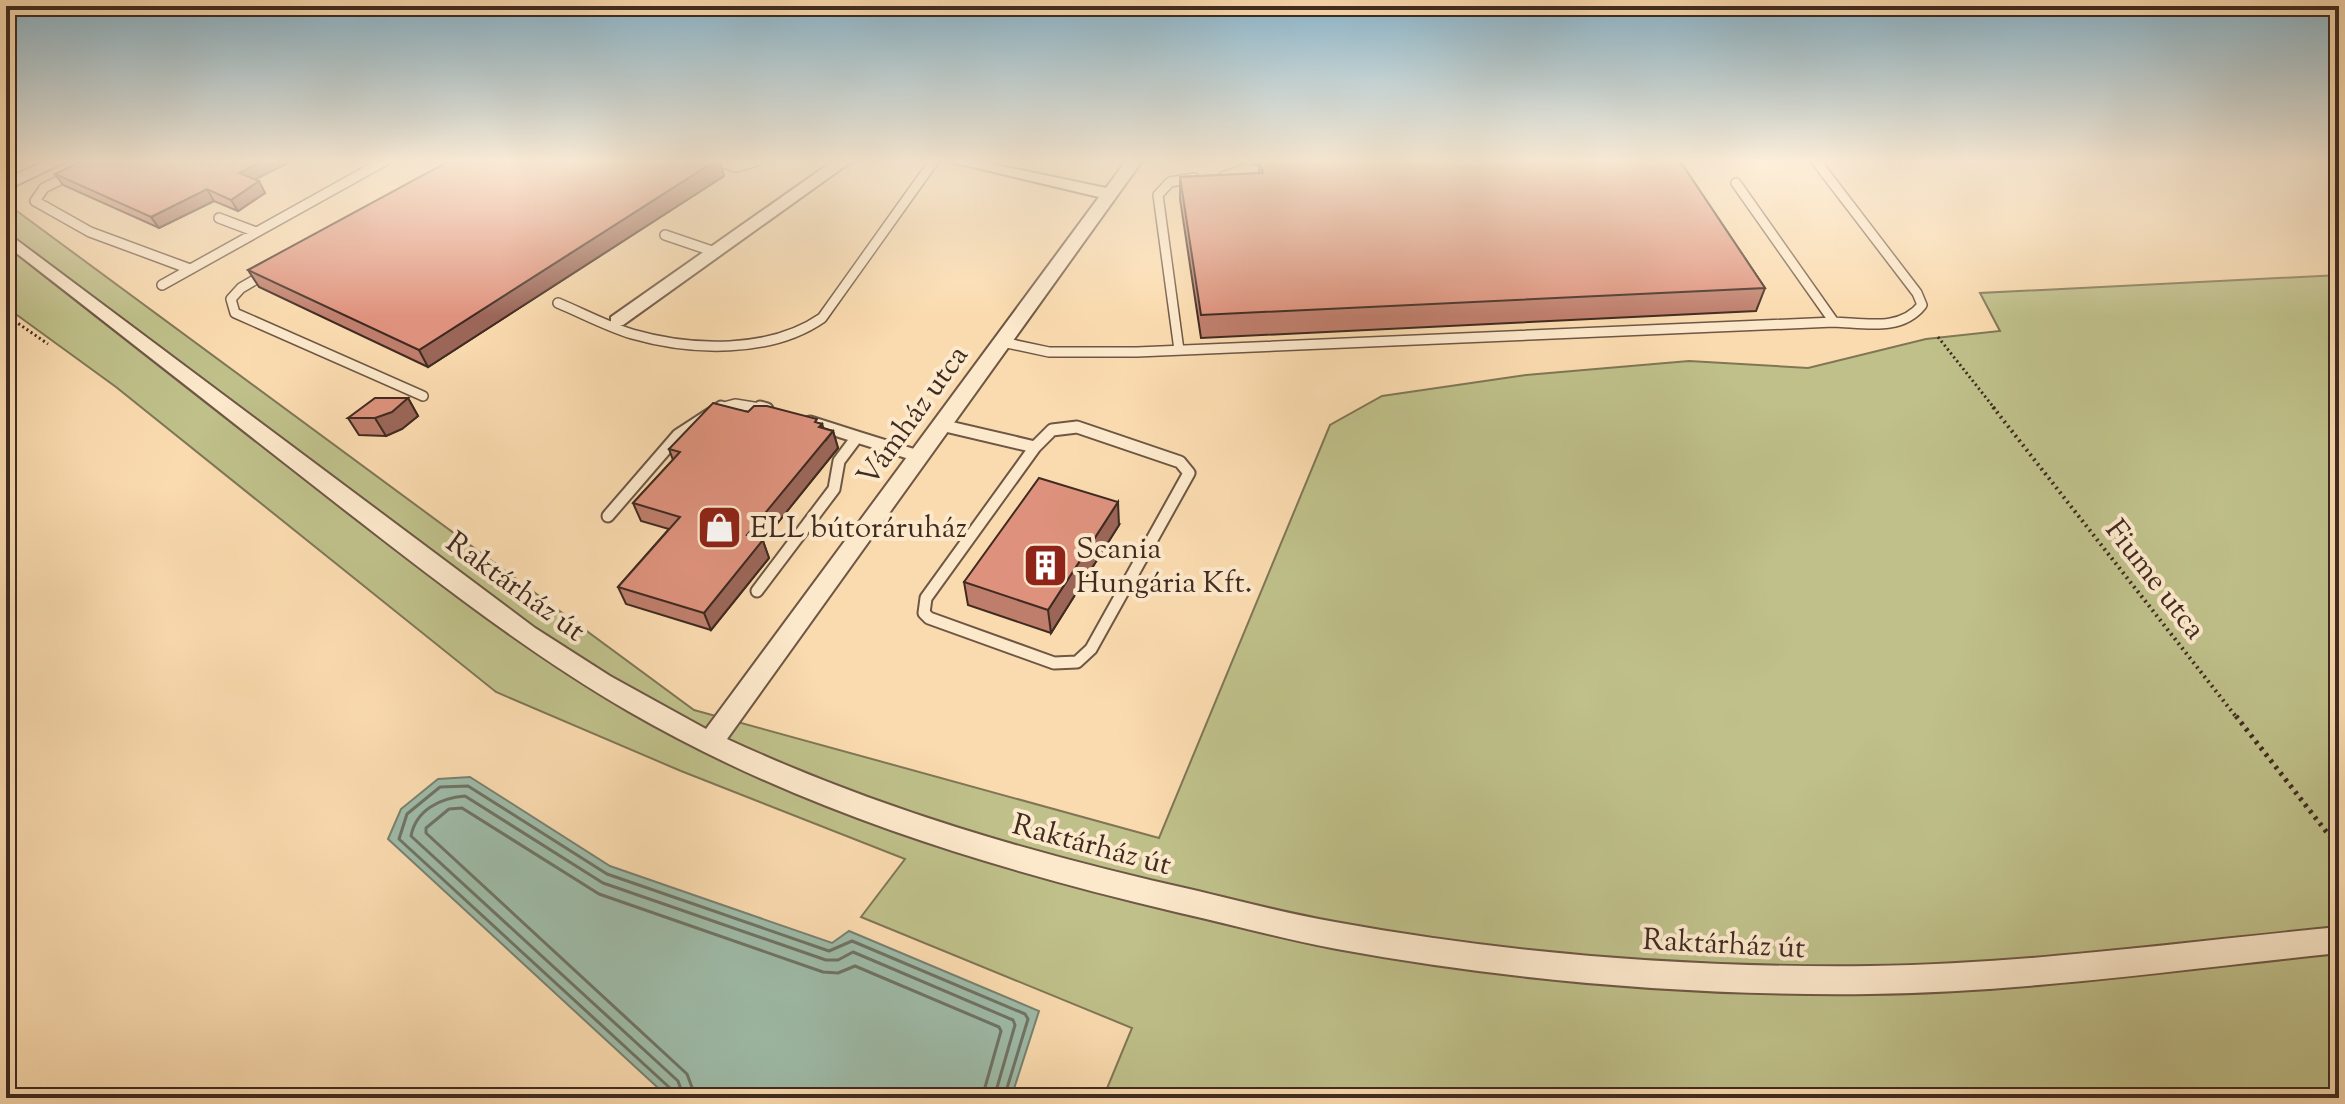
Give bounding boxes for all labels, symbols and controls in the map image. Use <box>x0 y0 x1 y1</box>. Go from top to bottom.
street label: Vámház utca <box>848 337 980 496</box>
shop icon: ELL bútoráruház <box>695 503 743 551</box>
place label: ELL bútoráruház <box>750 508 967 551</box>
street label: Fiume utca <box>2093 511 2215 650</box>
street label: Raktárház út <box>436 523 593 653</box>
place label: Scania Hungária Kft. <box>1076 529 1252 606</box>
building icon: Scania Hungária Kft. <box>1021 541 1069 589</box>
street label: Raktárház út <box>1007 805 1176 888</box>
street label: Raktárház út <box>1641 920 1806 971</box>

